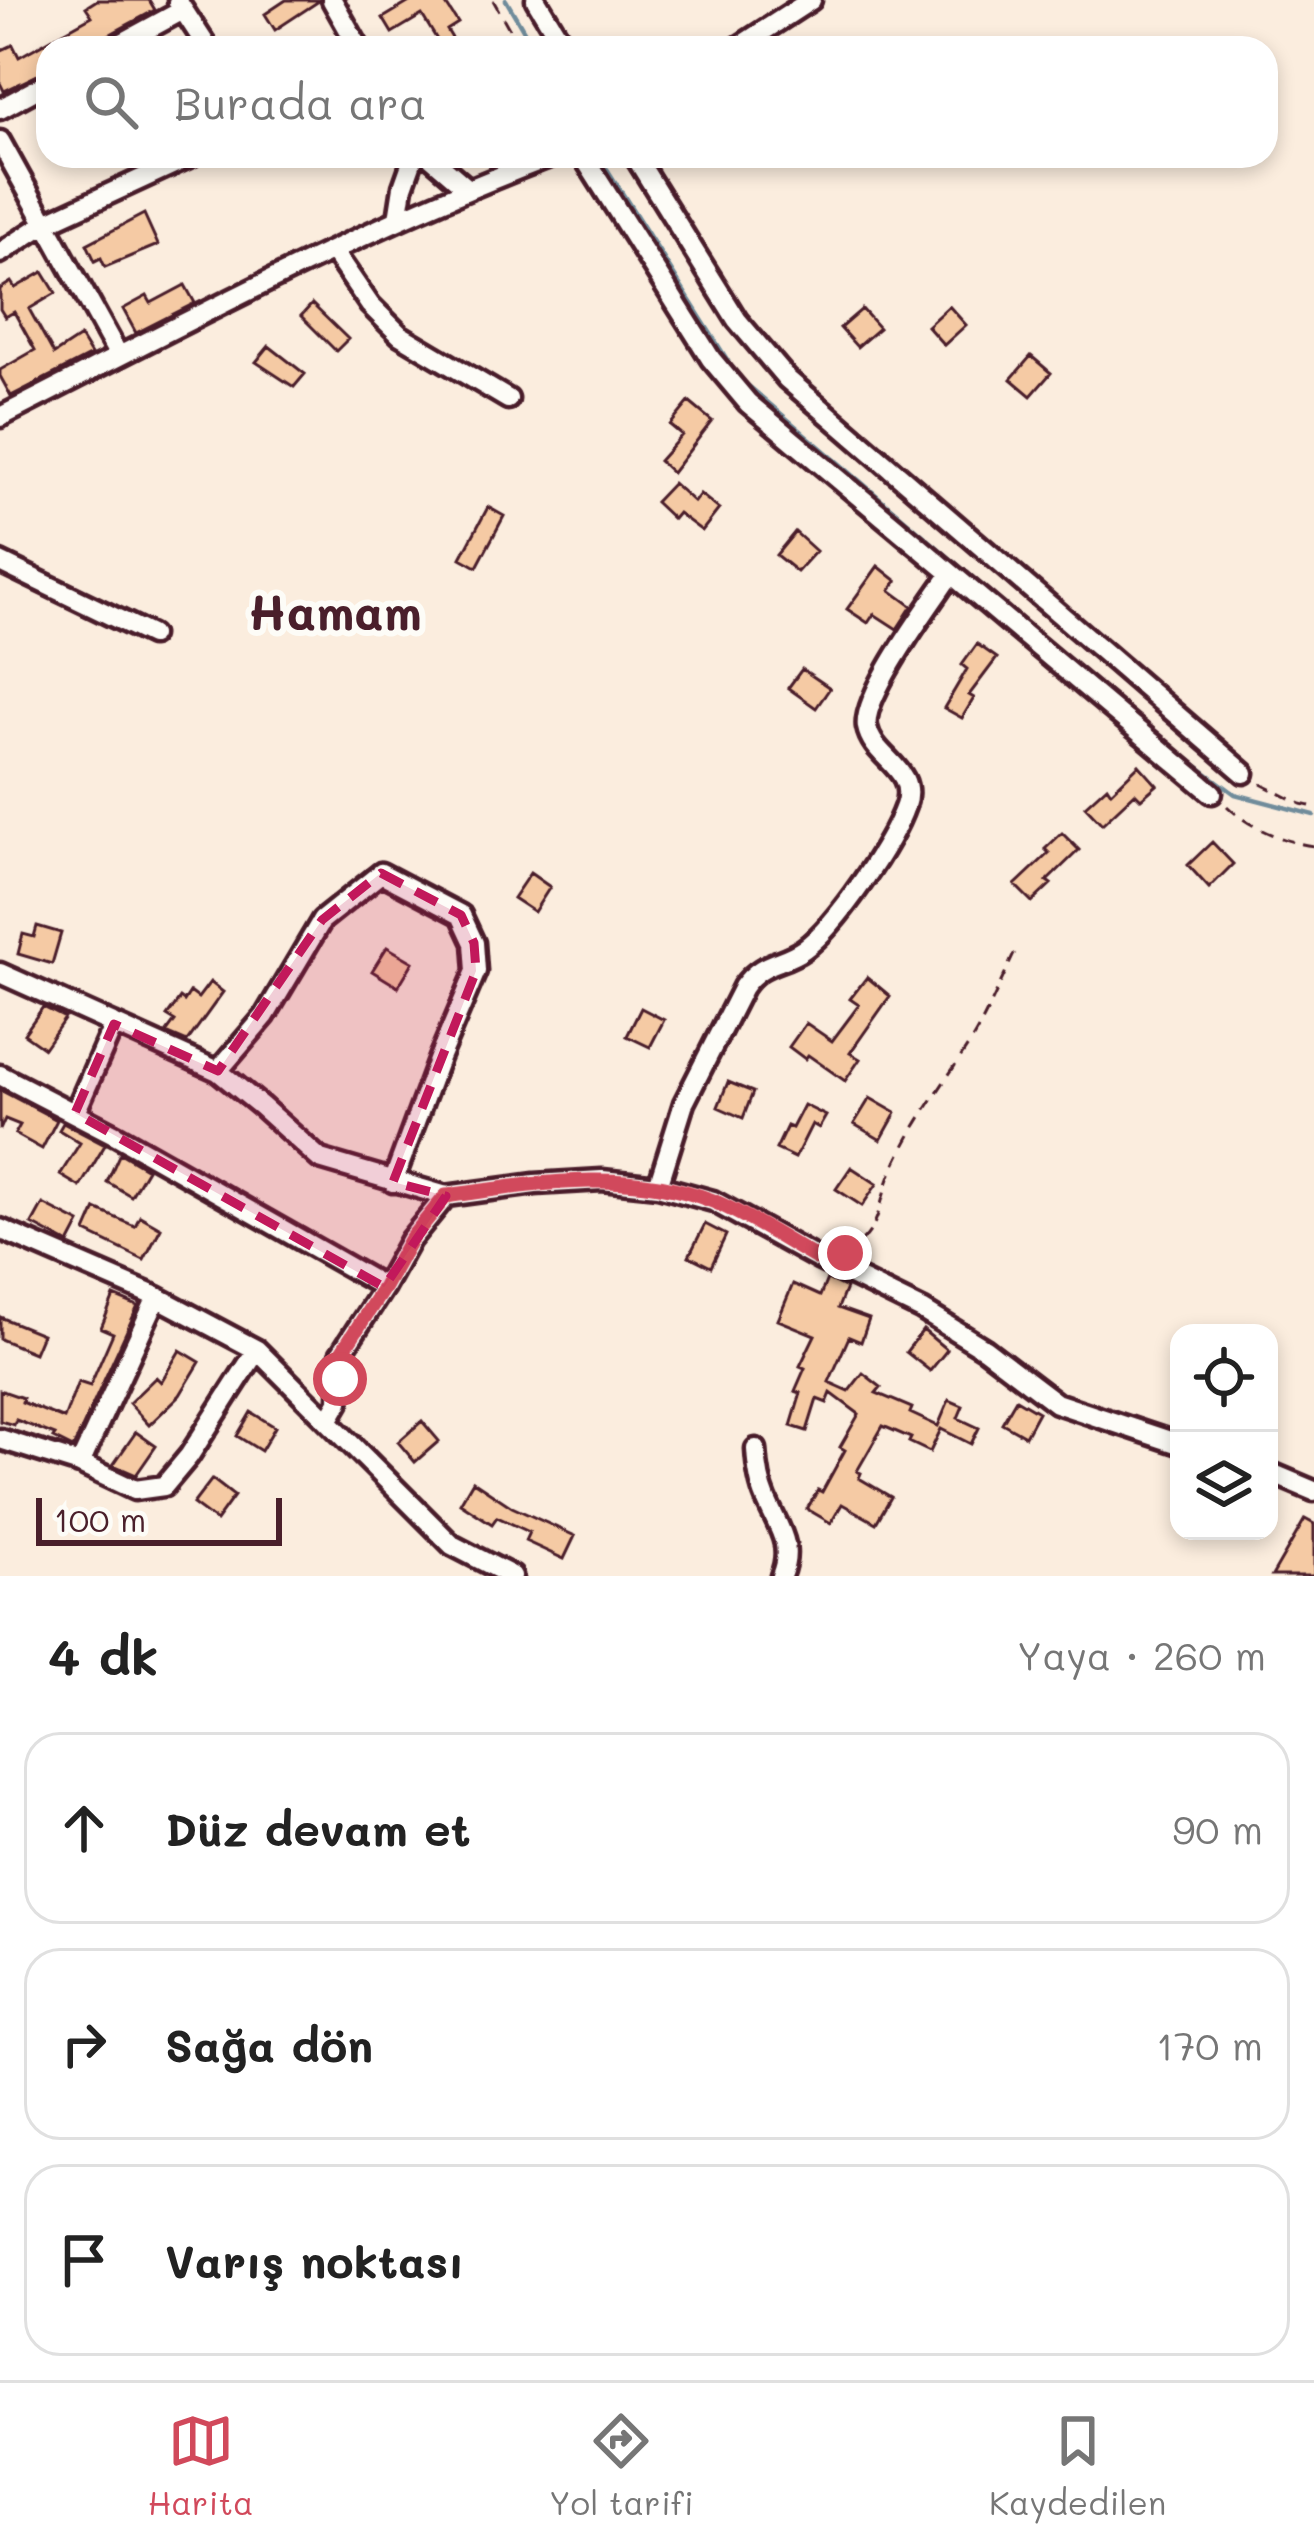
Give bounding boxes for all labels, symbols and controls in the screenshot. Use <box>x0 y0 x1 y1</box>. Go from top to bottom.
search box <box>36 36 1278 168</box>
icon: search <box>78 69 144 135</box>
text: Burada ara <box>174 73 427 131</box>
district label: Hamam <box>248 580 422 642</box>
route end <box>818 1226 872 1280</box>
map controls <box>1170 1324 1278 1540</box>
button: locate <box>1170 1324 1278 1432</box>
route start <box>313 1352 367 1406</box>
button: layers <box>1170 1432 1278 1540</box>
scale bar <box>36 1492 282 1545</box>
text: 100 m <box>54 1497 146 1540</box>
text: 4 dk <box>48 1621 158 1688</box>
text: Yaya · 260 m <box>1017 1629 1266 1680</box>
icon: ahead <box>51 1795 117 1861</box>
text: Düz devam et <box>165 1799 471 1857</box>
text: 90 m <box>1172 1803 1263 1854</box>
icon: right <box>51 2011 117 2077</box>
text: Sağa dön <box>165 2015 373 2073</box>
text: 170 m <box>1156 2019 1263 2070</box>
icon: arrive <box>51 2227 117 2293</box>
text: Varış noktası <box>165 2231 464 2289</box>
tab: Harita <box>148 2408 254 2523</box>
tab: Yol tarifi <box>549 2408 694 2523</box>
tab: Kaydedilen <box>989 2408 1166 2523</box>

